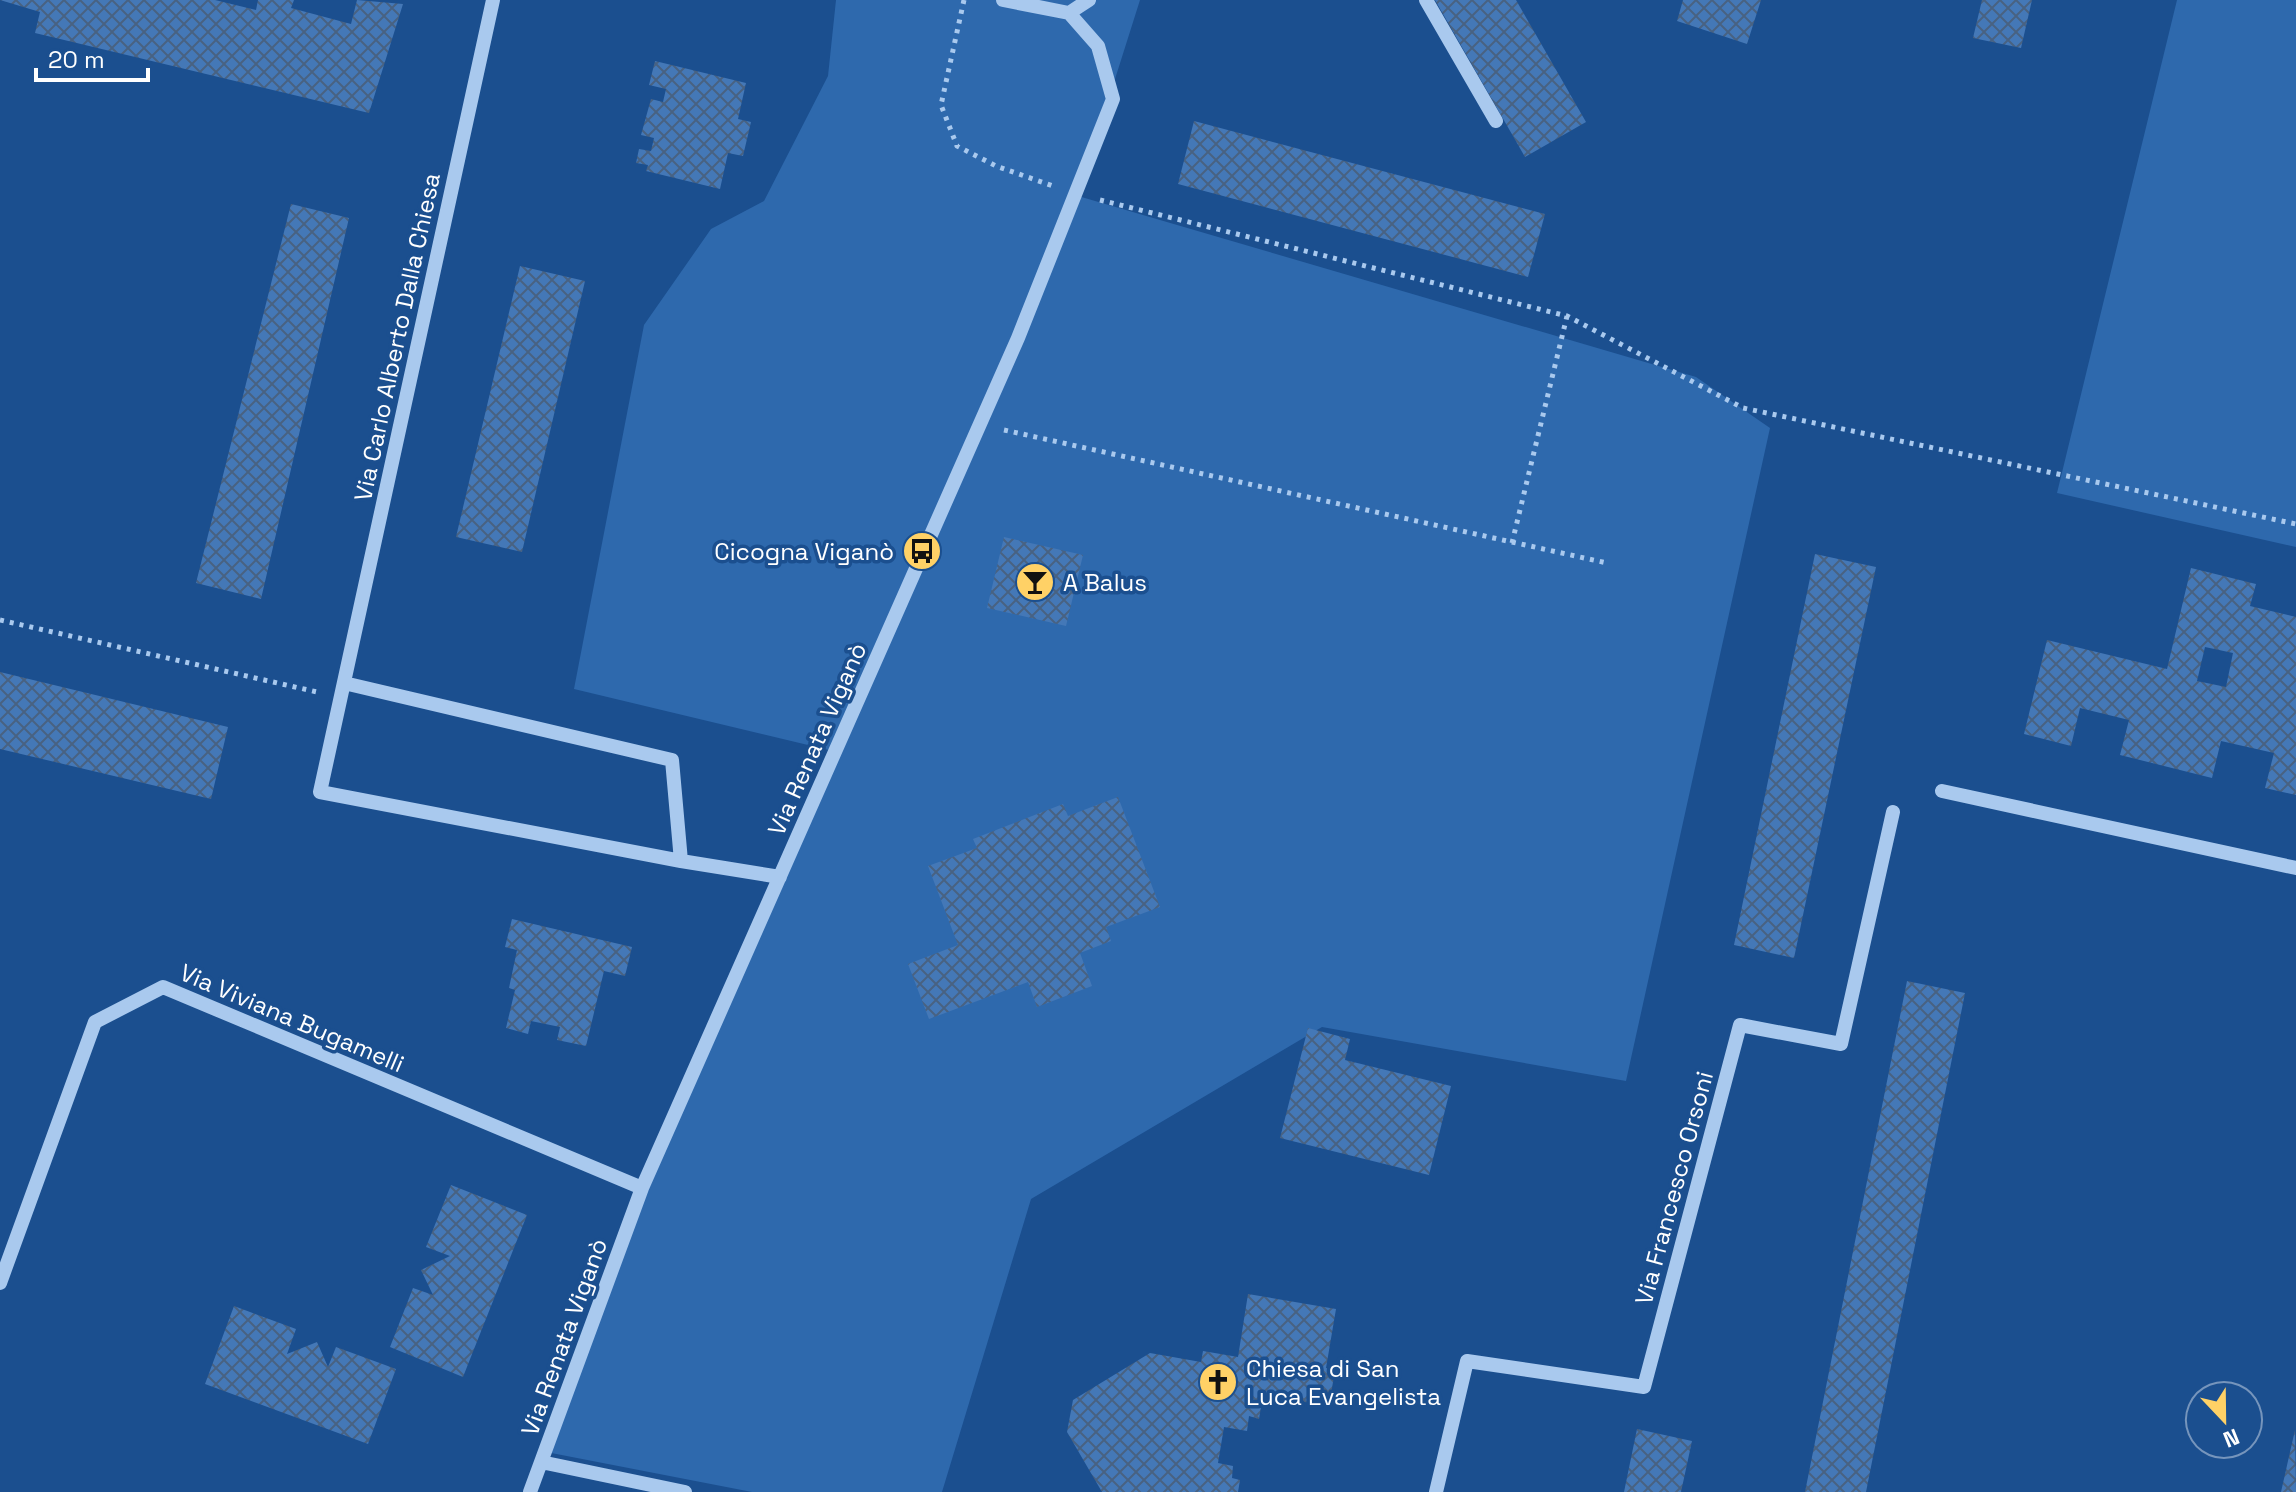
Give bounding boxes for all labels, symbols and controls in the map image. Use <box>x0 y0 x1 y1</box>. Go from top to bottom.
scale bar <box>36 32 148 82</box>
text: 20 m <box>48 44 105 75</box>
street label: Via Carlo Alberto Dalla Chiesa <box>347 170 447 504</box>
bus stop icon: Cicogna Viganò <box>901 530 943 572</box>
place label: Cicogna Viganò <box>714 536 894 567</box>
bar icon: A Balus <box>1014 561 1056 603</box>
place label: A Balus <box>1063 567 1147 598</box>
street label: Via Renata Viganò <box>761 638 873 840</box>
street label: Via Viviana Bugamelli <box>175 957 409 1079</box>
street label: Via Francesco Orsoni <box>1628 1068 1720 1308</box>
street label: Via Renata Viganò <box>514 1234 614 1440</box>
place label: Chiesa di San Luca Evangelista <box>1246 1353 1441 1412</box>
church icon: Chiesa di San Luca Evangelista <box>1197 1361 1239 1403</box>
north arrow <box>2184 1380 2264 1460</box>
text: N <box>2219 1423 2244 1454</box>

